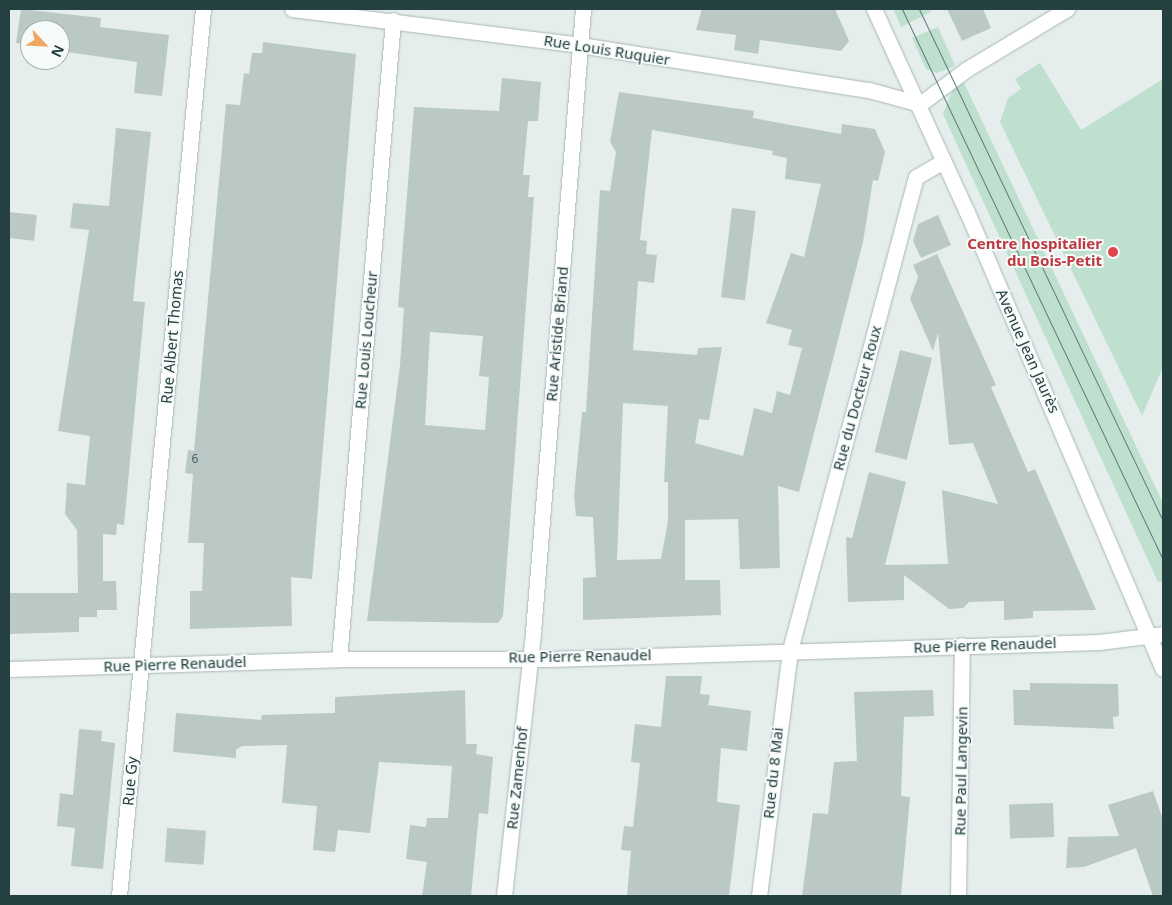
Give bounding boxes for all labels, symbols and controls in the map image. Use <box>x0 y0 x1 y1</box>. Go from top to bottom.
north arrow <box>20 20 70 70</box>
street label: Rue Louis Ruquier <box>543 31 671 69</box>
text: N <box>47 42 69 60</box>
place label: Centre hospitalier du Bois-Petit <box>967 234 1102 269</box>
marker: Centre hospitalier du Bois-Petit <box>1106 245 1120 259</box>
street label: Rue Aristide Briand <box>542 266 572 402</box>
street label: Rue Albert Thomas <box>157 270 187 404</box>
street label: Rue Louis Loucheur <box>351 270 381 410</box>
street label: Avenue Jean Jaurès <box>993 286 1063 416</box>
street label: Rue du Docteur Roux <box>829 324 885 472</box>
house number: 6 <box>192 452 198 466</box>
street label: Rue Pierre Renaudel <box>913 634 1057 656</box>
street label: Rue Pierre Renaudel <box>508 646 652 666</box>
street label: Rue Pierre Renaudel <box>103 653 247 675</box>
street label: Rue Paul Langevin <box>951 706 971 836</box>
street label: Rue Zamenhof <box>503 726 531 830</box>
street label: Rue du 8 Mai <box>759 726 787 820</box>
street label: Rue Gy <box>119 756 141 806</box>

